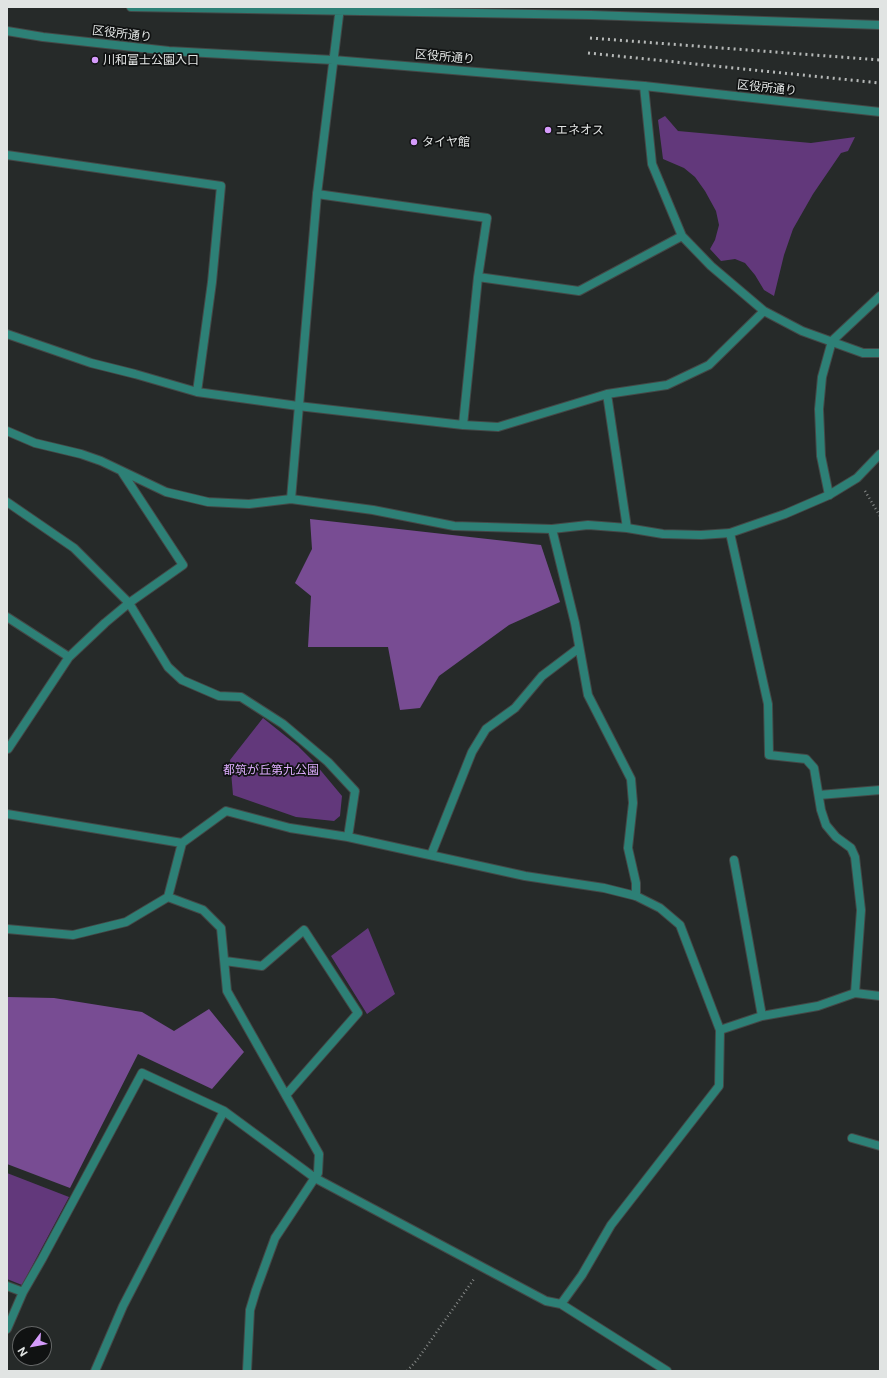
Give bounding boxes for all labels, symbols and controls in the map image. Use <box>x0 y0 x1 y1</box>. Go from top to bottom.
street label: 区役所通り <box>91 23 153 45</box>
street label: 区役所通り <box>414 47 476 67</box>
place label: 川和富士公園入口 <box>103 53 199 67</box>
marker: 川和富士公園入口 <box>90 55 100 65</box>
street label: 区役所通り <box>736 78 798 98</box>
place label: エネオス <box>556 123 604 137</box>
marker: エネオス <box>543 125 553 135</box>
place label: タイヤ館 <box>422 135 470 149</box>
marker: タイヤ館 <box>409 137 419 147</box>
park label: 都筑が丘第九公園 <box>223 763 319 777</box>
north arrow <box>12 1326 52 1366</box>
text: N <box>15 1345 30 1359</box>

